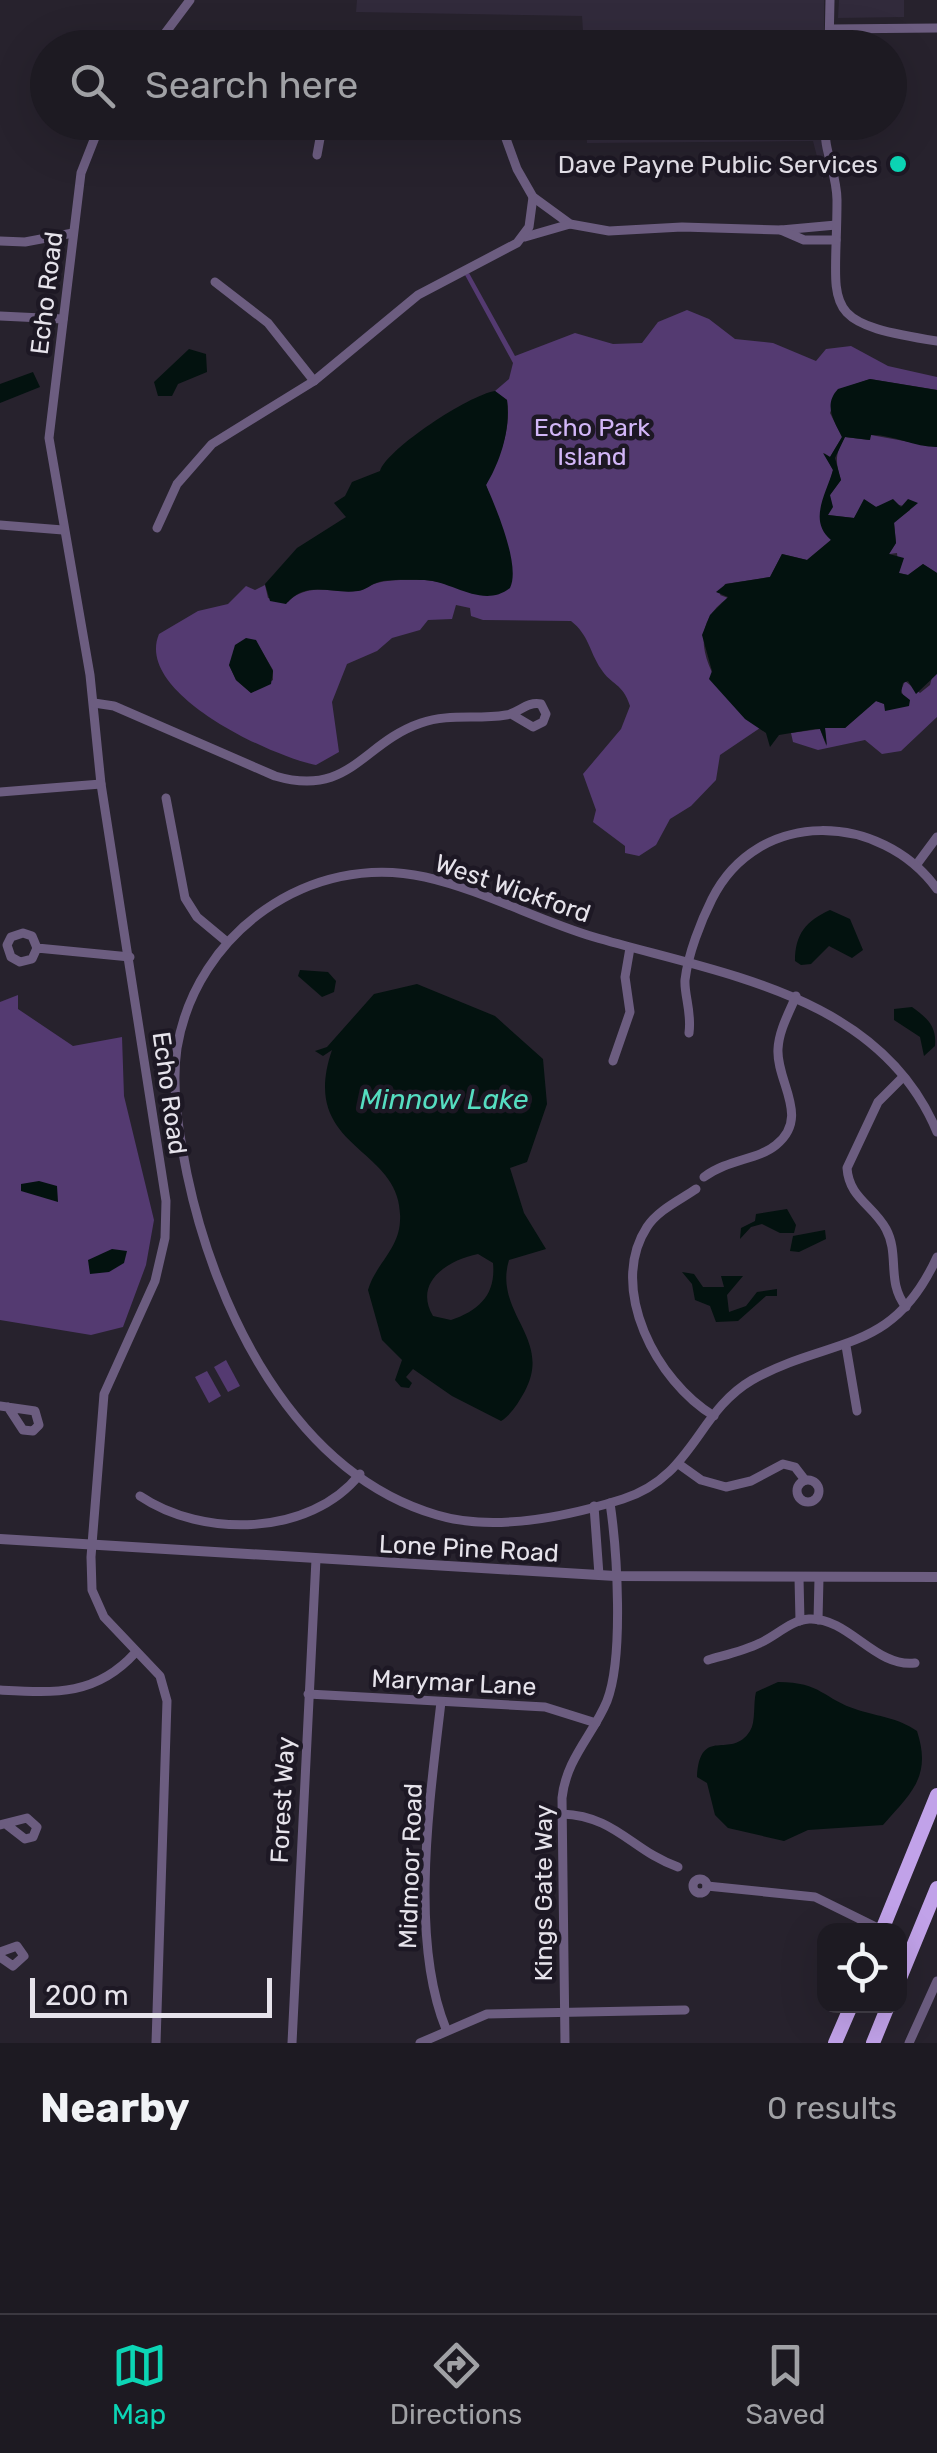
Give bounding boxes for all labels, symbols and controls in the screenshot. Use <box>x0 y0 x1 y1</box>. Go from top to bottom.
search box <box>30 30 907 140</box>
icon: search <box>65 58 120 113</box>
text: Search here <box>145 62 358 108</box>
place label: Dave Payne Public Services <box>558 150 878 179</box>
marker: Dave Payne Public Services <box>887 153 909 175</box>
street label: Echo Road <box>25 230 68 356</box>
park label: Echo Park Island <box>534 413 650 471</box>
street label: West Wickford <box>431 848 594 929</box>
street label: Echo Road <box>147 1030 192 1156</box>
water label: Minnow Lake <box>360 1083 529 1116</box>
street label: Lone Pine Road <box>378 1529 560 1568</box>
street label: Marymar Lane <box>371 1664 537 1701</box>
street label: Forest Way <box>265 1736 300 1864</box>
street label: Midmoor Road <box>393 1783 428 1949</box>
street label: Kings Gate Way <box>529 1804 558 1982</box>
map controls <box>817 1923 907 2013</box>
button: locate <box>817 1923 907 2013</box>
scale bar <box>30 1973 272 2018</box>
text: 200 m <box>45 1979 129 2012</box>
text: Nearby <box>40 2083 190 2133</box>
text: 0 results <box>767 2089 897 2127</box>
tab: Map <box>112 2338 167 2431</box>
tab: Directions <box>390 2338 522 2431</box>
tab: Saved <box>745 2338 825 2431</box>

